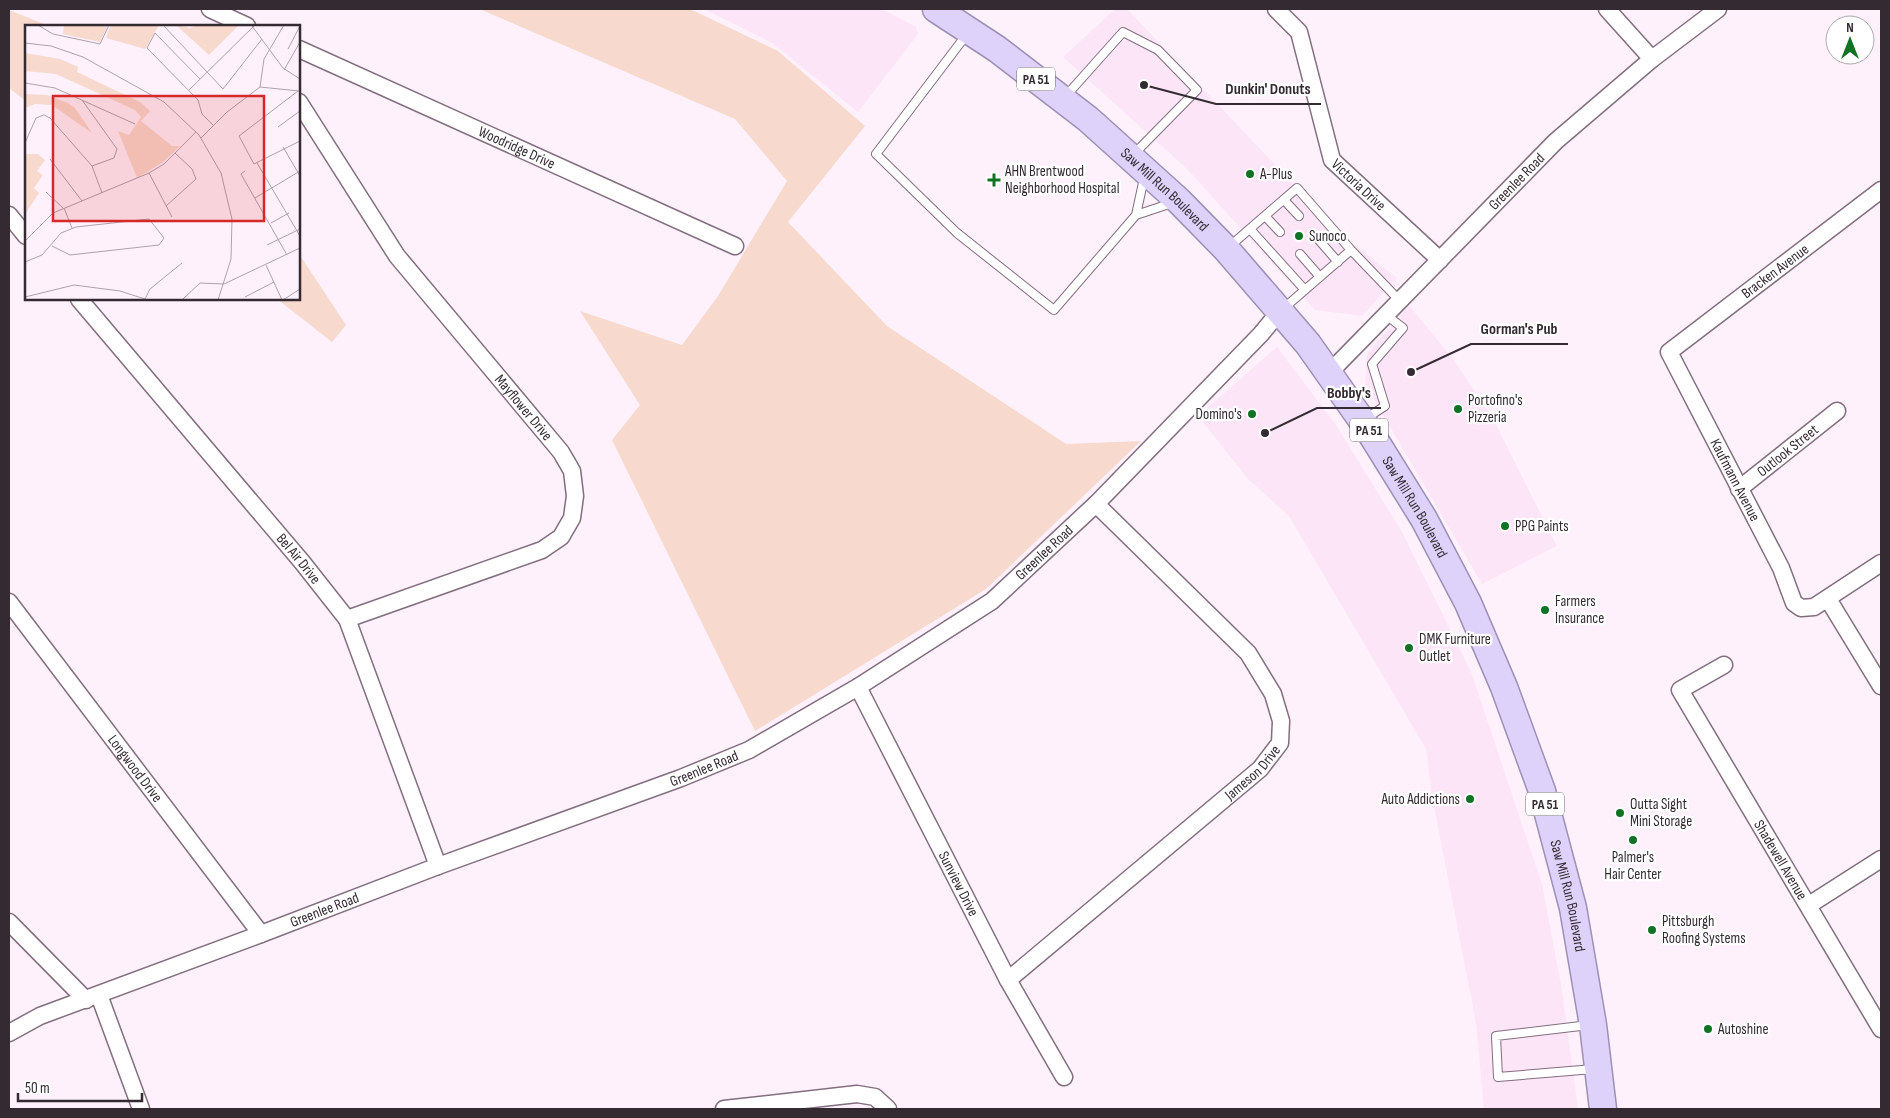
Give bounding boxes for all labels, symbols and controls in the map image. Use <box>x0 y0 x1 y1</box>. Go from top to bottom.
north arrow <box>1825 15 1875 65</box>
text: N <box>1846 19 1854 36</box>
inset map <box>25 25 300 300</box>
road number: PA 51 <box>1017 68 1055 90</box>
callout: Dunkin' Donuts <box>1216 73 1321 104</box>
text: Dunkin' Donuts <box>1225 80 1311 99</box>
street label: Woodridge Drive <box>475 122 558 173</box>
street label: Saw Mill Run Boulevard <box>1116 144 1213 236</box>
street label: Greenlee Road <box>1485 149 1549 214</box>
street label: Victoria Drive <box>1327 155 1390 215</box>
place label: AHN Brentwood Neighborhood Hospital <box>1004 162 1119 198</box>
place label: A-Plus <box>1259 165 1292 184</box>
marker: A-Plus <box>1244 168 1256 180</box>
marker: AHN Brentwood Neighborhood Hospital <box>987 173 1001 187</box>
place label: Sunoco <box>1309 227 1347 246</box>
marker: Sunoco <box>1293 230 1305 242</box>
street label: Bracken Avenue <box>1738 240 1813 303</box>
callout: Gorman's Pub <box>1471 313 1568 344</box>
text: Gorman's Pub <box>1481 320 1557 339</box>
street label: Mayflower Drive <box>490 371 556 445</box>
callout: Bobby's <box>1317 377 1381 408</box>
text: Bobby's <box>1327 384 1371 403</box>
place label: Portofino's Pizzeria <box>1468 391 1523 427</box>
marker: Portofino's Pizzeria <box>1452 403 1464 415</box>
place label: Domino's <box>1196 405 1242 424</box>
marker: Domino's <box>1246 408 1258 420</box>
road number: PA 51 <box>1350 418 1388 442</box>
street label: Outlook Street <box>1753 420 1823 481</box>
street label: Kaufmann Avenue <box>1706 436 1764 525</box>
street label: Saw Mill Run Boulevard <box>1377 453 1452 561</box>
place label: PPG Paints <box>1515 517 1569 536</box>
marker: PPG Paints <box>1499 520 1511 532</box>
street label: Greenlee Road <box>1011 521 1077 584</box>
street label: Bel Air Drive <box>272 530 325 588</box>
place label: Farmers Insurance <box>1555 592 1604 628</box>
marker: Farmers Insurance <box>1539 604 1551 616</box>
place label: DMK Furniture Outlet <box>1419 630 1491 666</box>
marker: DMK Furniture Outlet <box>1403 642 1415 654</box>
street label: Longwood Drive <box>103 731 167 806</box>
street label: Jameson Drive <box>1220 741 1285 805</box>
street label: Greenlee Road <box>667 746 741 791</box>
place label: Auto Addictions <box>1380 790 1460 809</box>
road number: PA 51 <box>1526 792 1564 816</box>
marker: Auto Addictions <box>1464 793 1476 805</box>
place label: Outta Sight Mini Storage <box>1630 795 1692 831</box>
marker: Outta Sight Mini Storage <box>1614 807 1626 819</box>
street label: Shadewell Avenue <box>1749 817 1811 904</box>
marker: Palmer's Hair Center <box>1627 834 1639 846</box>
street label: Saw Mill Run Boulevard <box>1545 838 1589 953</box>
street label: Sunview Drive <box>934 848 983 920</box>
place label: Palmer's Hair Center <box>1604 848 1662 884</box>
street label: Greenlee Road <box>287 888 362 932</box>
place label: Pittsburgh Roofing Systems <box>1662 912 1746 948</box>
marker: Pittsburgh Roofing Systems <box>1646 924 1658 936</box>
place label: Autoshine <box>1717 1020 1768 1039</box>
marker: Autoshine <box>1702 1023 1714 1035</box>
scale bar <box>18 1070 141 1102</box>
text: 50 m <box>25 1079 50 1098</box>

